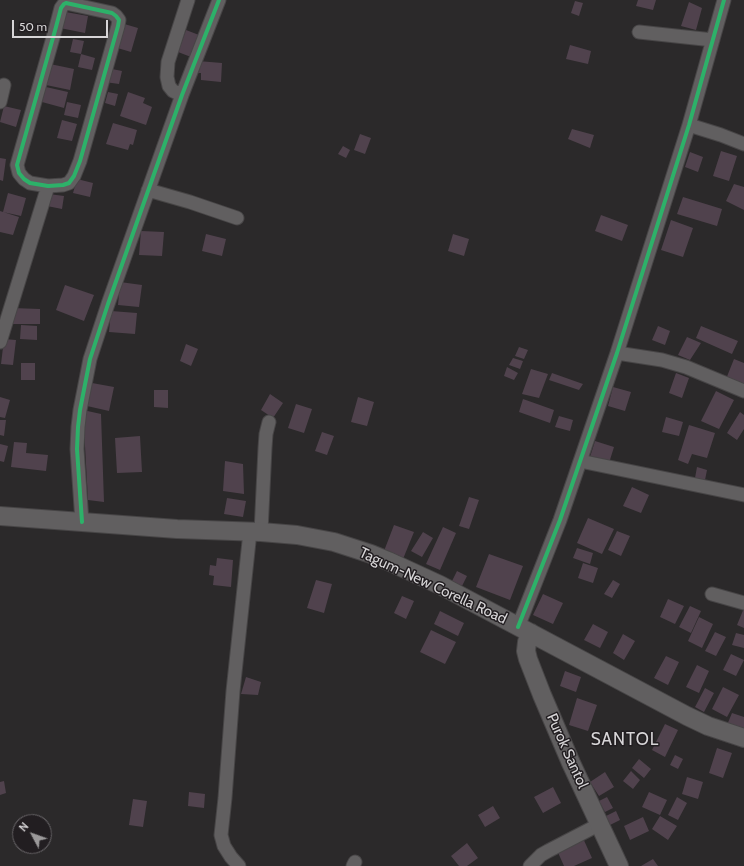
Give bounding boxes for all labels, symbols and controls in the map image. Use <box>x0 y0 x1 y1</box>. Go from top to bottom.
scale bar <box>14 12 110 38</box>
text: 50 m <box>19 19 47 34</box>
street label: Tagum-New Corella Road <box>356 544 510 628</box>
street label: Purok Santol <box>542 711 592 791</box>
district label: SANTOL <box>591 730 659 750</box>
north arrow <box>12 814 52 854</box>
text: N <box>16 819 32 834</box>

